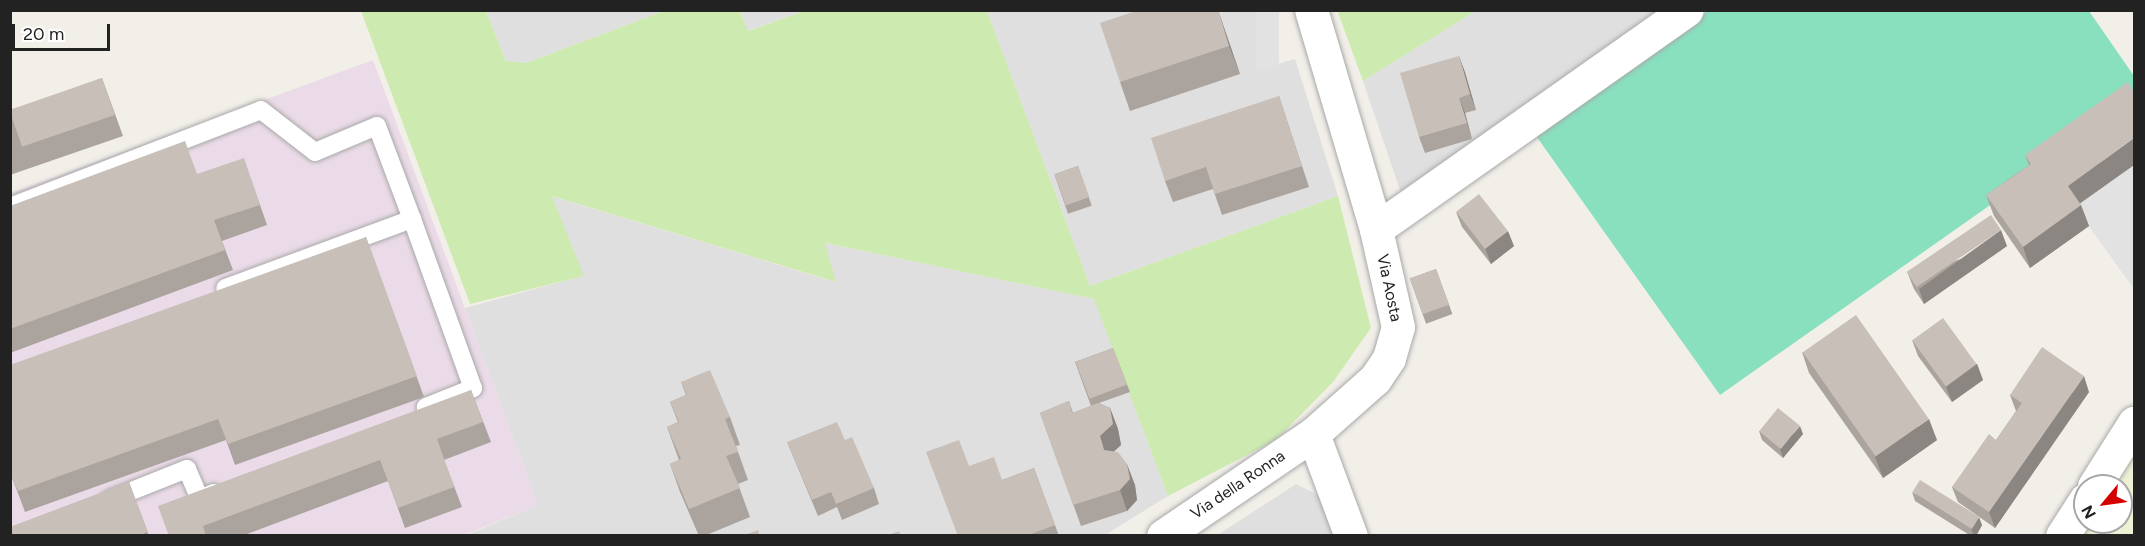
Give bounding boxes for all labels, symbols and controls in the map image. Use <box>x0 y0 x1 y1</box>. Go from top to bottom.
scale bar <box>15 12 112 50</box>
text: 20 m <box>23 23 64 45</box>
street label: Via Aosta <box>1372 252 1406 324</box>
street label: Via della Ronna <box>1187 446 1289 524</box>
north arrow <box>2073 474 2133 534</box>
text: N <box>2077 502 2100 522</box>

